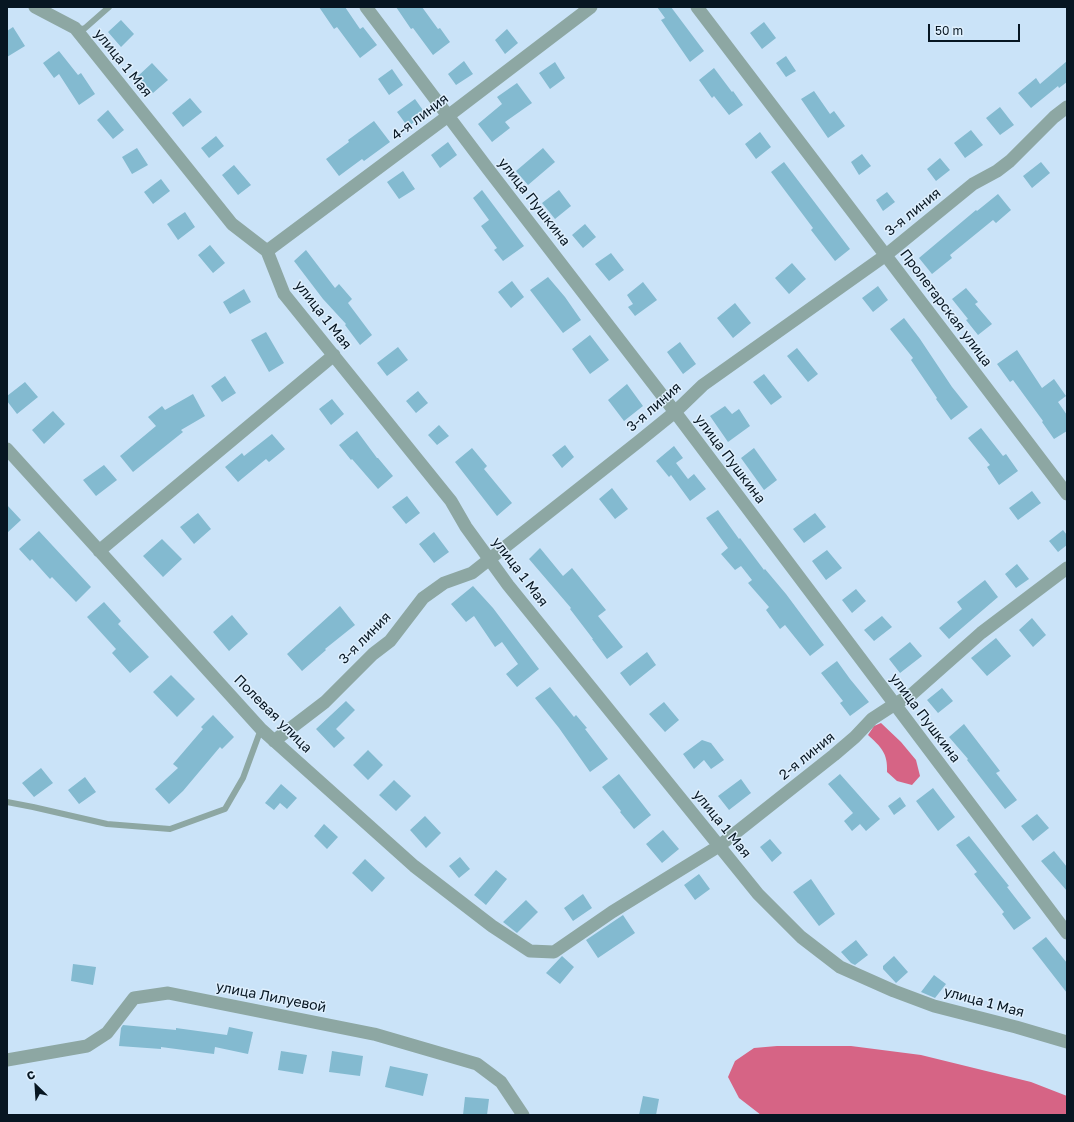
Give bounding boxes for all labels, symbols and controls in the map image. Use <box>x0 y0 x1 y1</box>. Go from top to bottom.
scale bar <box>930 16 1022 42</box>
text: 50 m <box>935 23 963 38</box>
street label: улица 1 Мая <box>90 26 156 100</box>
street label: 4-я линия <box>388 90 452 144</box>
street label: улица Пушкина <box>494 155 574 249</box>
street label: 3-я линия <box>882 184 944 240</box>
street label: Пролетарская улица <box>896 246 996 370</box>
street label: улица 1 Мая <box>291 277 355 353</box>
street label: 3-я линия <box>623 379 685 435</box>
street label: улица Пушкина <box>691 411 769 507</box>
street label: улица 1 Мая <box>488 534 552 610</box>
street label: 3-я линия <box>335 608 395 668</box>
street label: улица Пушкина <box>886 670 964 766</box>
street label: Полевая улица <box>231 672 315 756</box>
street label: 2-я линия <box>776 728 838 784</box>
street label: улица 1 Мая <box>689 787 755 861</box>
street label: улица Лилуевой <box>215 978 327 1016</box>
street label: улица 1 Мая <box>942 983 1026 1021</box>
north arrow <box>16 1066 56 1106</box>
text: С <box>24 1067 37 1082</box>

